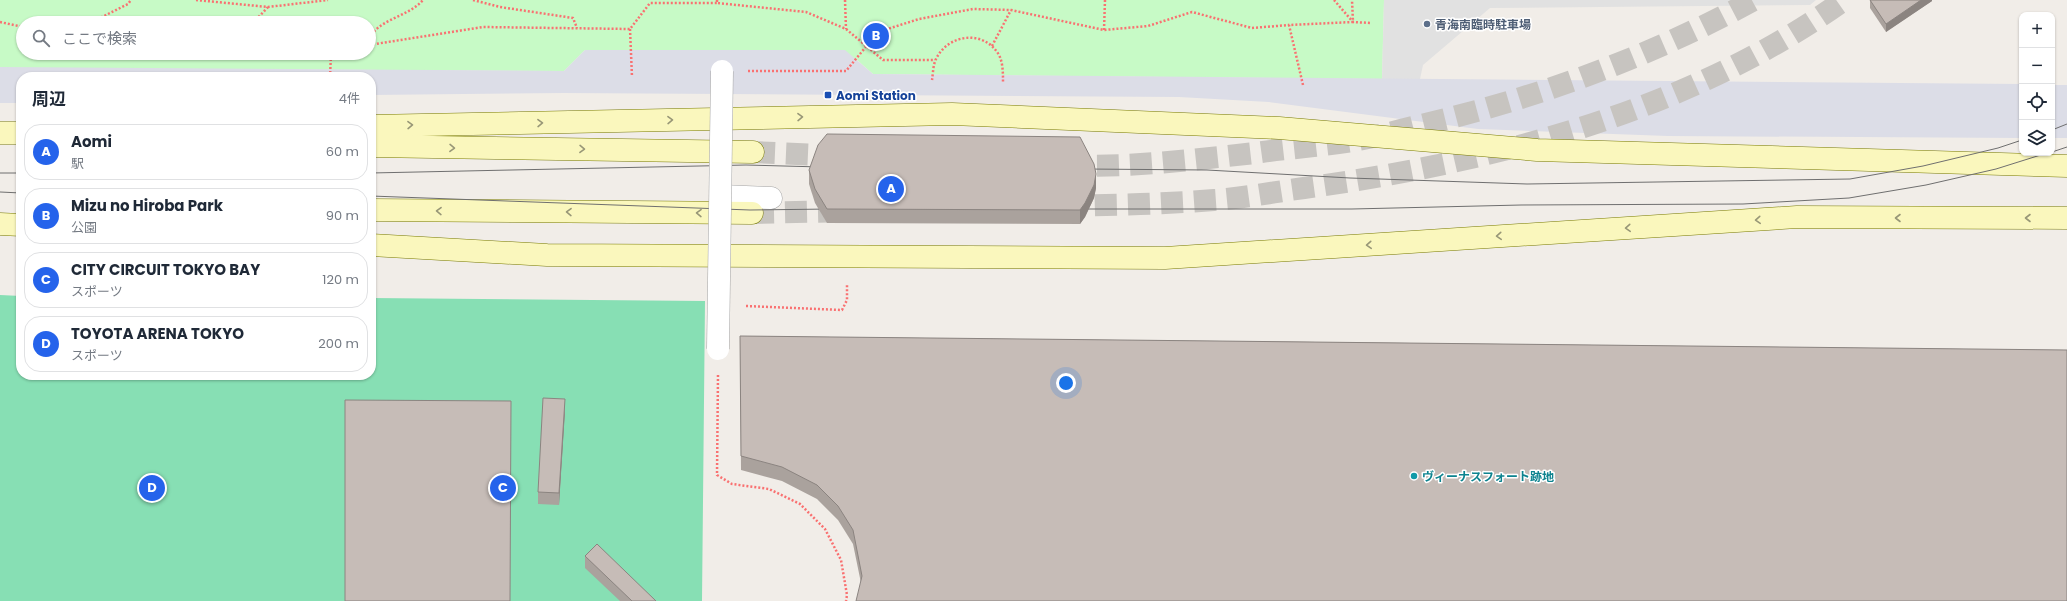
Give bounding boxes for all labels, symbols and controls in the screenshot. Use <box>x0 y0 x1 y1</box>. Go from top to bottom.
map controls <box>2019 12 2055 156</box>
button: + <box>2019 12 2055 48</box>
search box <box>16 16 376 60</box>
place label: 青海南臨時駐車場 <box>1435 16 1531 33</box>
marker: 青海南臨時駐車場 <box>1422 19 1432 29</box>
pin: B <box>863 21 889 51</box>
icon: search <box>30 27 52 49</box>
text: ここで検索 <box>62 28 137 49</box>
button: − <box>2019 48 2055 84</box>
button: locate <box>2019 84 2055 120</box>
text: 周辺 <box>32 87 66 111</box>
place label: Aomi Station <box>836 87 916 104</box>
text: 4件 <box>339 89 360 108</box>
marker: Aomi Station <box>823 90 833 100</box>
one-way arrow <box>797 113 803 121</box>
one-way arrow <box>667 116 673 124</box>
one-way arrow <box>537 119 543 127</box>
button: layers <box>2019 120 2055 156</box>
one-way arrow <box>407 121 413 129</box>
text: Aomi <box>71 131 112 152</box>
text: A <box>41 142 51 161</box>
text: 60 m <box>326 142 359 161</box>
one-way arrow <box>449 144 455 152</box>
one-way arrow <box>579 145 585 154</box>
text: 駅 <box>71 154 84 173</box>
pin: A <box>878 174 904 204</box>
text: Mizu no Hiroba Park <box>71 195 223 216</box>
text: B <box>42 206 50 225</box>
text: 90 m <box>326 206 359 225</box>
one-way arrow <box>436 207 442 215</box>
one-way arrow <box>566 208 572 216</box>
one-way arrow <box>696 209 702 217</box>
one-way arrow <box>1895 214 1901 222</box>
one-way arrow <box>2025 214 2031 222</box>
one-way arrow <box>1755 215 1761 224</box>
text: 公園 <box>71 218 97 237</box>
one-way arrow <box>1625 223 1631 232</box>
one-way arrow <box>1495 231 1502 240</box>
one-way arrow <box>1366 240 1372 249</box>
text: CITY CIRCUIT TOKYO BAY <box>71 259 260 280</box>
text: C <box>41 270 51 289</box>
text: 120 m <box>322 270 359 289</box>
text: スポーツ <box>71 282 123 301</box>
text: TOYOTA ARENA TOKYO <box>71 323 244 344</box>
text: D <box>41 334 51 353</box>
text: 200 m <box>318 334 359 353</box>
text: スポーツ <box>71 346 123 365</box>
your location <box>1056 373 1076 393</box>
place label: ヴィーナスフォート跡地 <box>1422 468 1554 485</box>
marker: ヴィーナスフォート跡地 <box>1409 471 1419 481</box>
pin: D <box>139 473 165 503</box>
pin: C <box>490 473 516 503</box>

